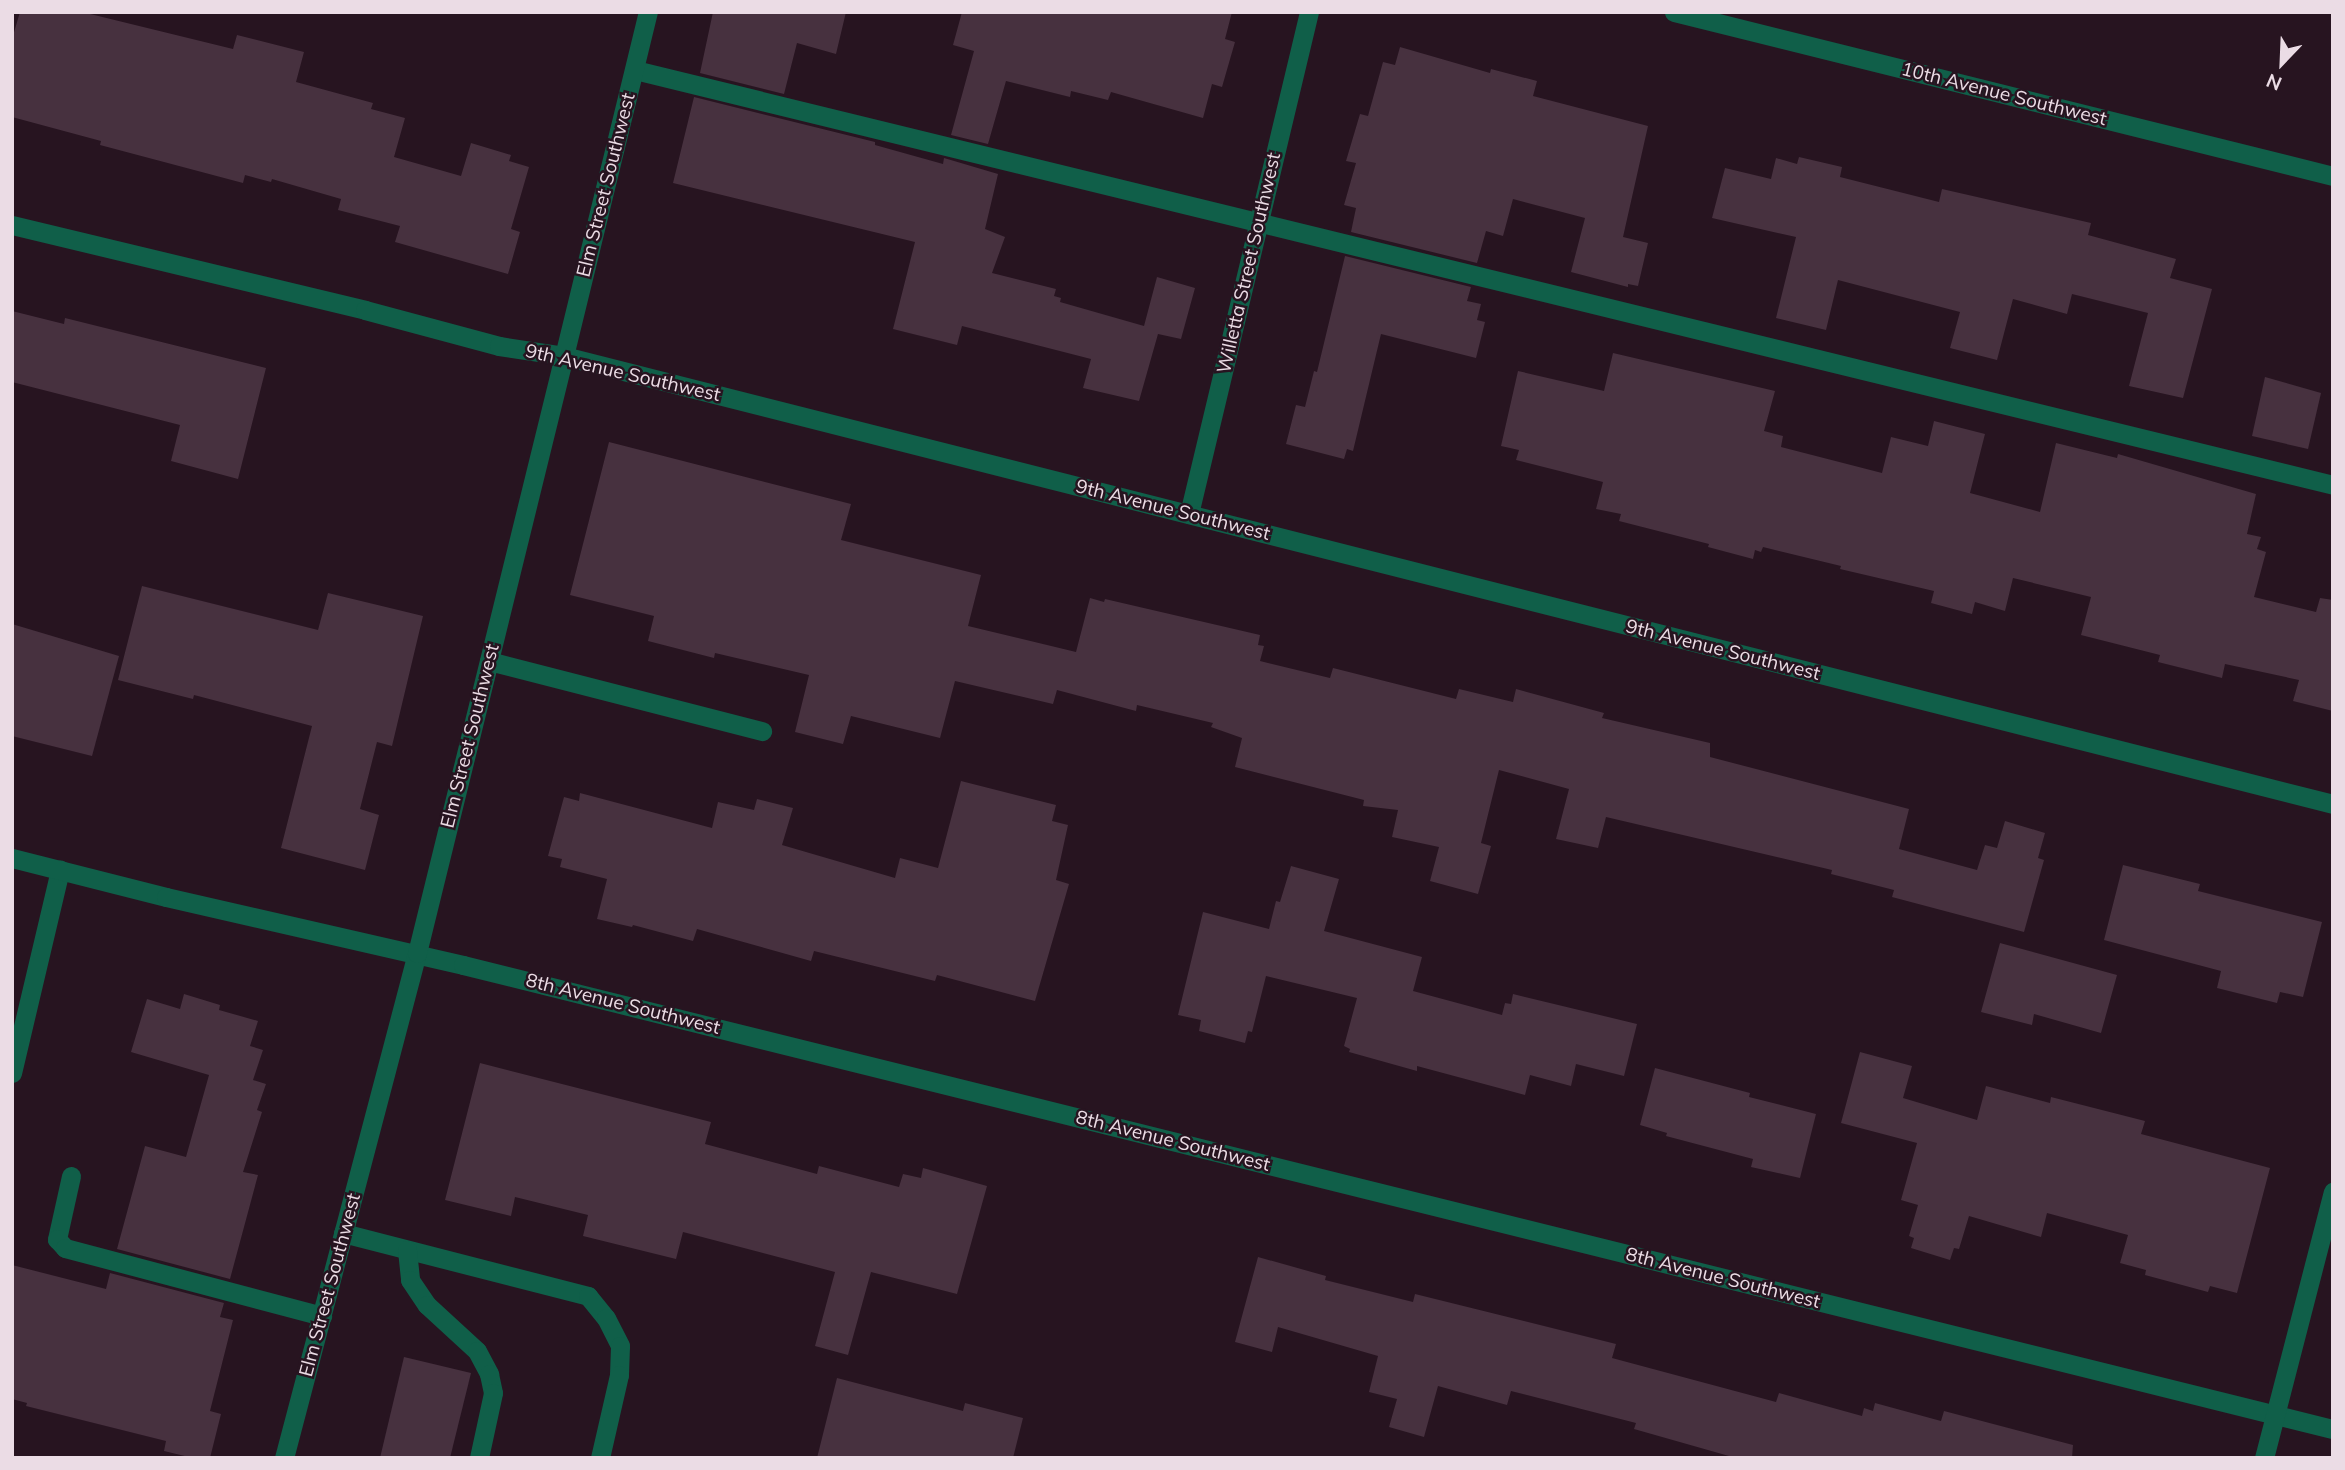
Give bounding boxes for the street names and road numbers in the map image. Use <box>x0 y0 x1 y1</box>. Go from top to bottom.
street label: 10th Avenue Southwest <box>1899 57 2109 131</box>
street label: Elm Street Southwest <box>572 91 640 279</box>
street label: Willetta Street Southwest <box>1212 150 1286 376</box>
street label: 9th Avenue Southwest <box>523 339 723 407</box>
street label: 9th Avenue Southwest <box>1074 475 1272 545</box>
street label: 9th Avenue Southwest <box>1624 615 1822 685</box>
street label: Elm Street Southwest <box>436 642 504 830</box>
street label: 8th Avenue Southwest <box>524 969 722 1039</box>
street label: 8th Avenue Southwest <box>1074 1106 1272 1176</box>
street label: Elm Street Southwest <box>295 1191 365 1379</box>
street label: 8th Avenue Southwest <box>1624 1243 1822 1313</box>

